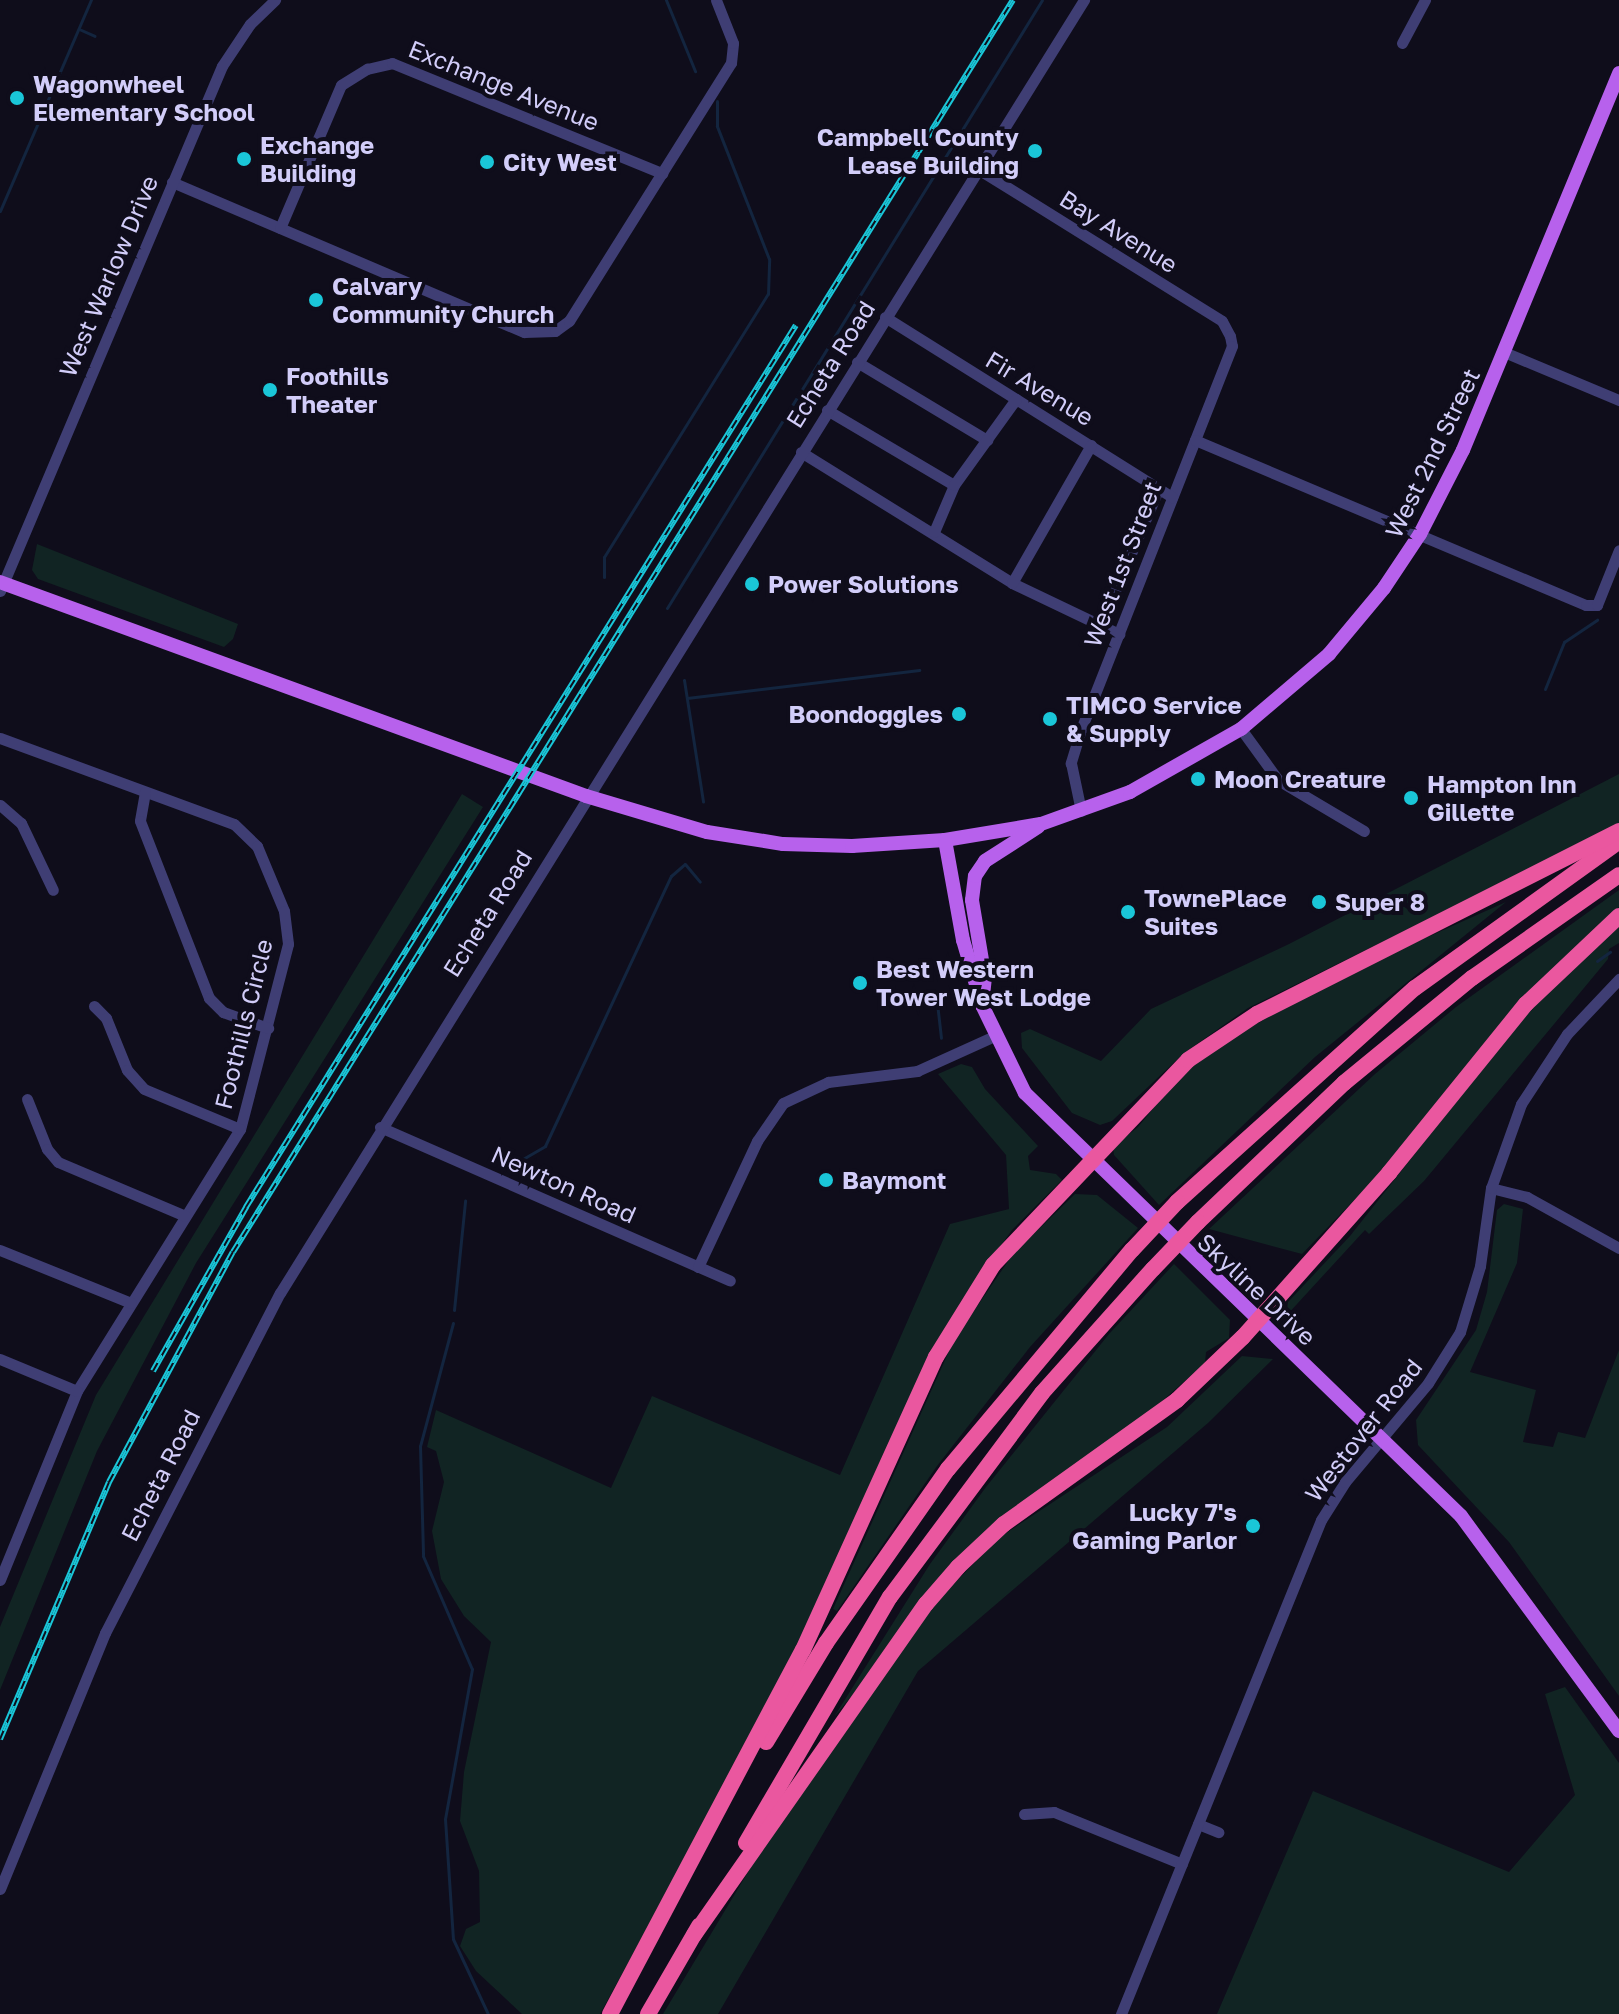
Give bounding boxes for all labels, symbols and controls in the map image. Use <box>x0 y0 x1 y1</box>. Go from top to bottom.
street label: Exchange Avenue <box>405 34 603 136</box>
place label: Wagonwheel Elementary School <box>33 70 255 126</box>
marker: Wagonwheel Elementary School <box>8 89 26 107</box>
place label: Campbell County Lease Building <box>817 123 1019 179</box>
place label: Exchange Building <box>260 131 374 187</box>
marker: Campbell County Lease Building <box>1026 142 1044 160</box>
place label: City West <box>503 148 617 176</box>
marker: Exchange Building <box>235 150 253 168</box>
marker: City West <box>478 153 496 171</box>
street label: West Warlow Drive <box>53 171 163 381</box>
street label: Bay Avenue <box>1055 183 1183 279</box>
place label: Calvary Community Church <box>332 272 554 328</box>
marker: Calvary Community Church <box>307 291 325 309</box>
street label: Echeta Road <box>780 295 880 433</box>
street label: Fir Avenue <box>981 345 1099 431</box>
place label: Foothills Theater <box>286 362 389 418</box>
street label: West 2nd Street <box>1379 364 1485 542</box>
marker: Foothills Theater <box>261 381 279 399</box>
street label: West 1st Street <box>1077 477 1167 651</box>
place label: Power Solutions <box>768 570 959 598</box>
marker: Power Solutions <box>743 575 761 593</box>
place label: TIMCO Service & Supply <box>1066 691 1242 747</box>
place label: Boondoggles <box>789 700 943 728</box>
marker: Boondoggles <box>950 705 968 723</box>
marker: TIMCO Service & Supply <box>1041 710 1059 728</box>
place label: Moon Creature <box>1214 765 1386 793</box>
marker: Moon Creature <box>1189 770 1207 788</box>
place label: Hampton Inn Gillette <box>1427 770 1577 826</box>
marker: Hampton Inn Gillette <box>1402 789 1420 807</box>
street label: Echeta Road <box>437 844 537 982</box>
place label: TownePlace Suites <box>1144 884 1287 940</box>
place label: Super 8 <box>1335 888 1425 916</box>
marker: Super 8 <box>1310 893 1328 911</box>
marker: TownePlace Suites <box>1119 903 1137 921</box>
street label: Foothills Circle <box>208 936 278 1112</box>
place label: Best Western Tower West Lodge <box>876 955 1091 1011</box>
marker: Best Western Tower West Lodge <box>851 974 869 992</box>
street label: Newton Road <box>487 1139 641 1229</box>
place label: Baymont <box>842 1166 946 1194</box>
marker: Baymont <box>817 1171 835 1189</box>
street label: Skyline Drive <box>1192 1227 1322 1351</box>
street label: Westover Road <box>1298 1353 1428 1507</box>
street label: Echeta Road <box>114 1404 206 1546</box>
place label: Lucky 7's Gaming Parlor <box>1072 1498 1237 1554</box>
marker: Lucky 7's Gaming Parlor <box>1244 1517 1262 1535</box>

